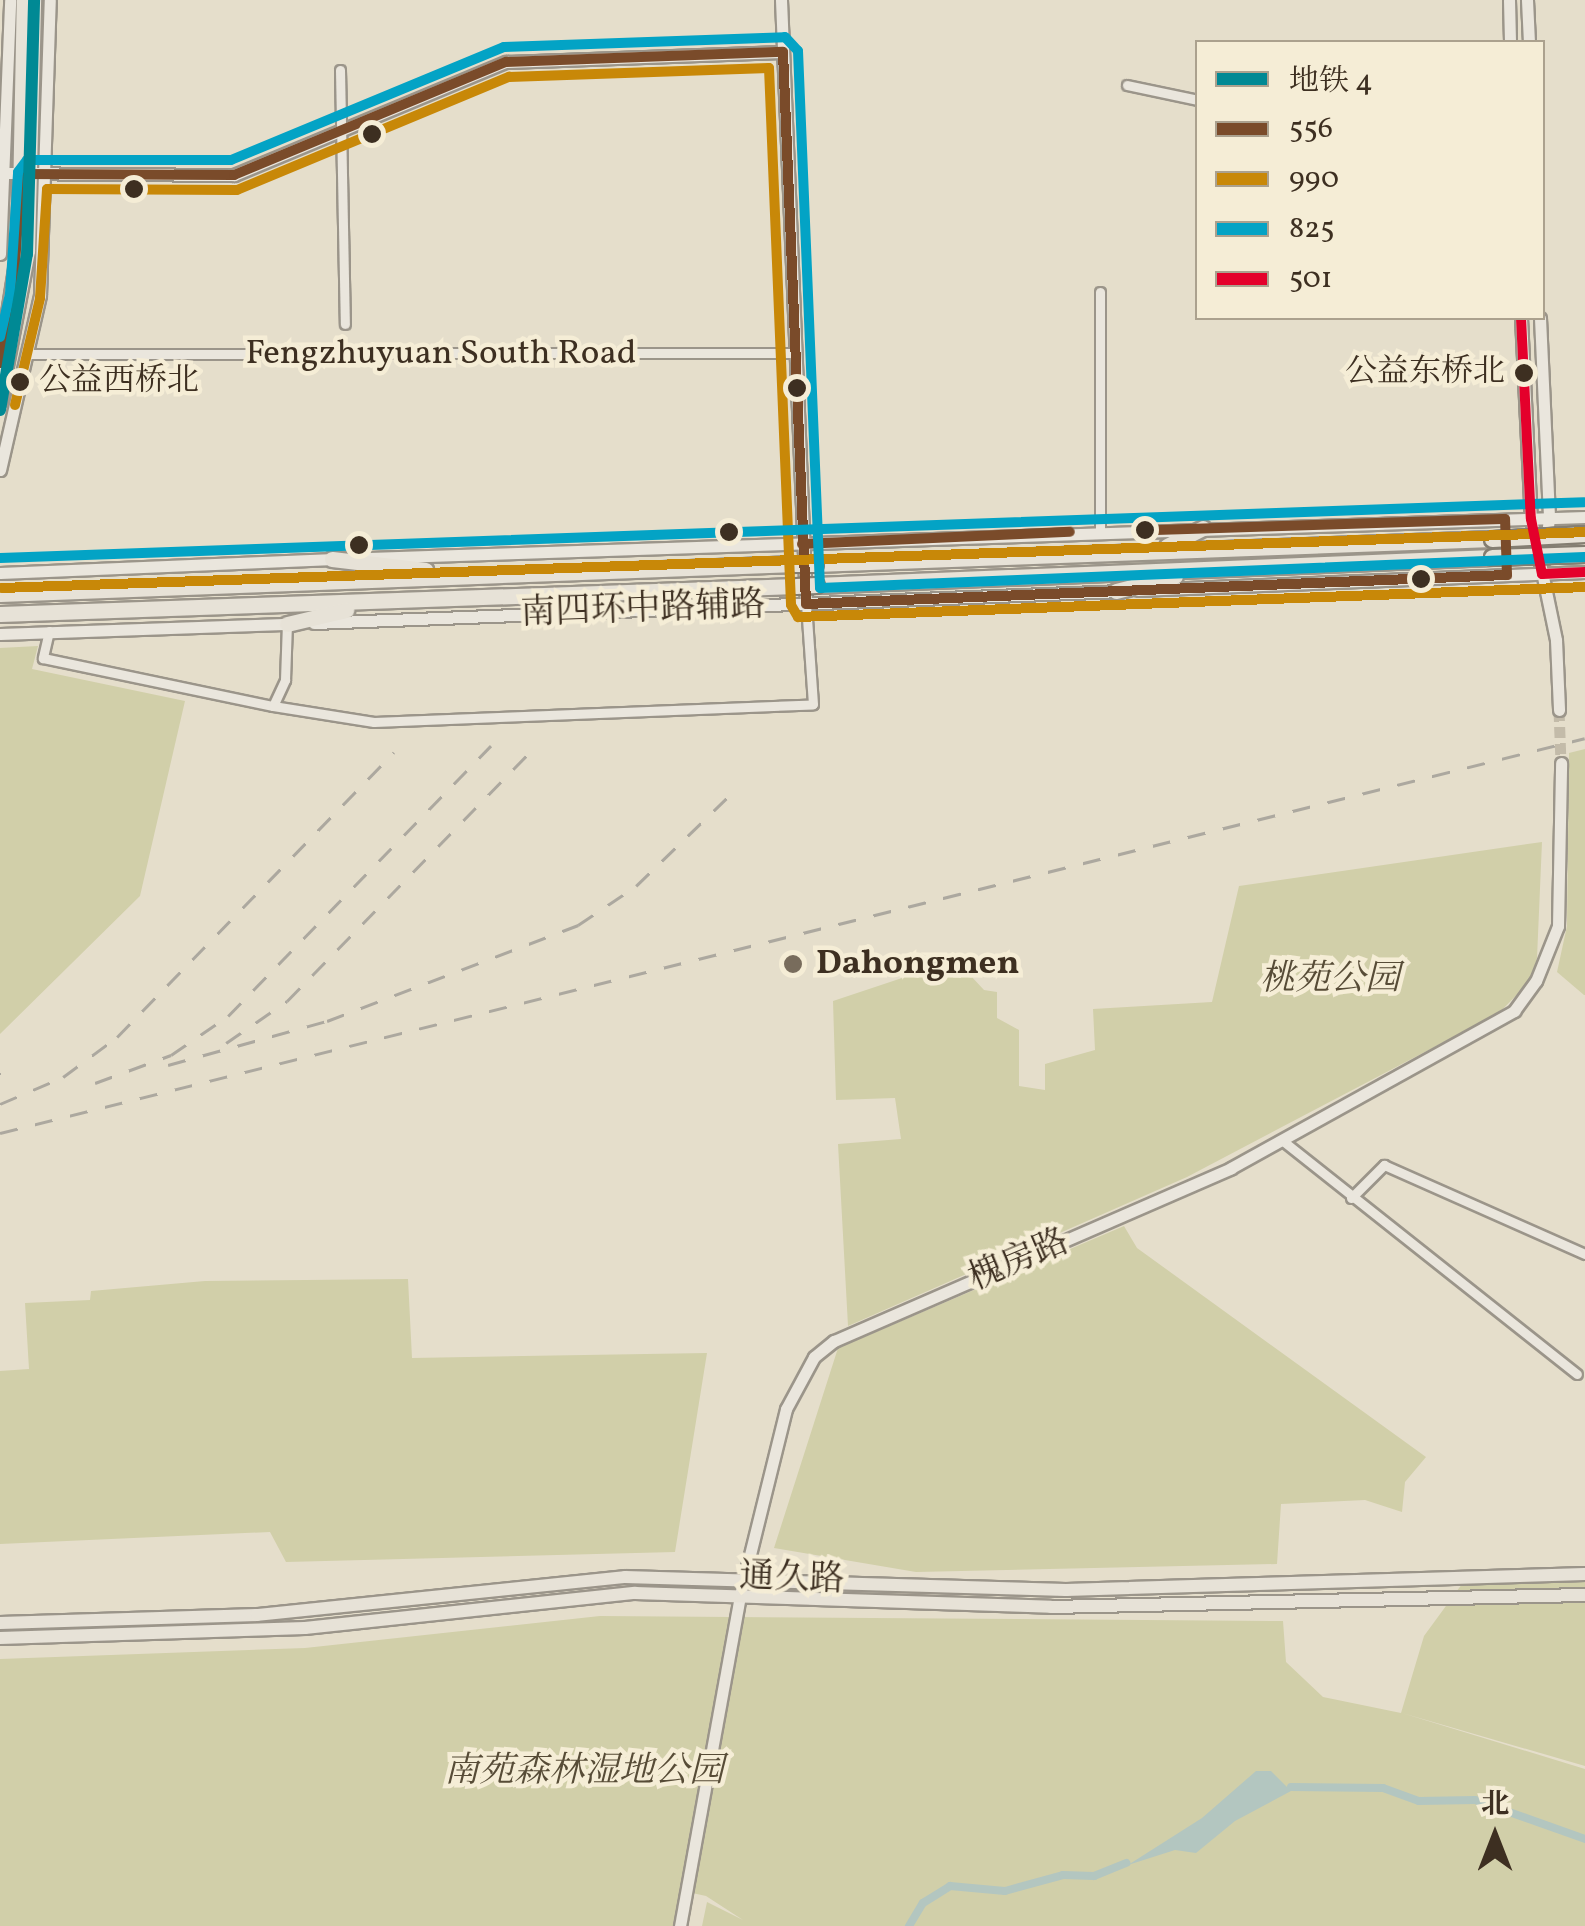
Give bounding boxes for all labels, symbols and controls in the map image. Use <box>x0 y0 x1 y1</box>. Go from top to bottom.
legend <box>1195 40 1545 320</box>
text: 地铁 4 <box>1289 61 1373 103</box>
text: 556 <box>1289 108 1333 150</box>
unlabelled marker <box>362 124 382 144</box>
text: 990 <box>1289 158 1339 200</box>
unlabelled marker <box>124 179 144 199</box>
text: 825 <box>1289 208 1335 250</box>
text: 501 <box>1289 258 1333 300</box>
street label: Fengzhuyuan South Road <box>245 333 637 375</box>
place label: 公益东桥北 <box>1345 354 1505 392</box>
place label: 公益西桥北 <box>39 363 199 401</box>
marker: 公益东桥北 <box>1514 363 1534 383</box>
marker: 公益西桥北 <box>10 372 30 392</box>
unlabelled marker <box>787 378 807 398</box>
unlabelled marker <box>1135 520 1155 540</box>
unlabelled marker <box>719 522 739 542</box>
unlabelled marker <box>349 535 369 555</box>
unlabelled marker <box>1411 569 1431 589</box>
street label: 南四环中路辅路 <box>520 585 766 635</box>
place label: Dahongmen <box>816 943 1019 985</box>
marker: Dahongmen <box>780 951 806 977</box>
park label: 桃苑公园 <box>1260 959 1400 1001</box>
street label: 槐房路 <box>962 1221 1076 1301</box>
street label: 通久路 <box>739 1556 845 1602</box>
park label: 南苑森林湿地公园 <box>444 1751 724 1793</box>
north arrow <box>1445 1786 1545 1886</box>
text: 北 <box>1481 1786 1509 1825</box>

